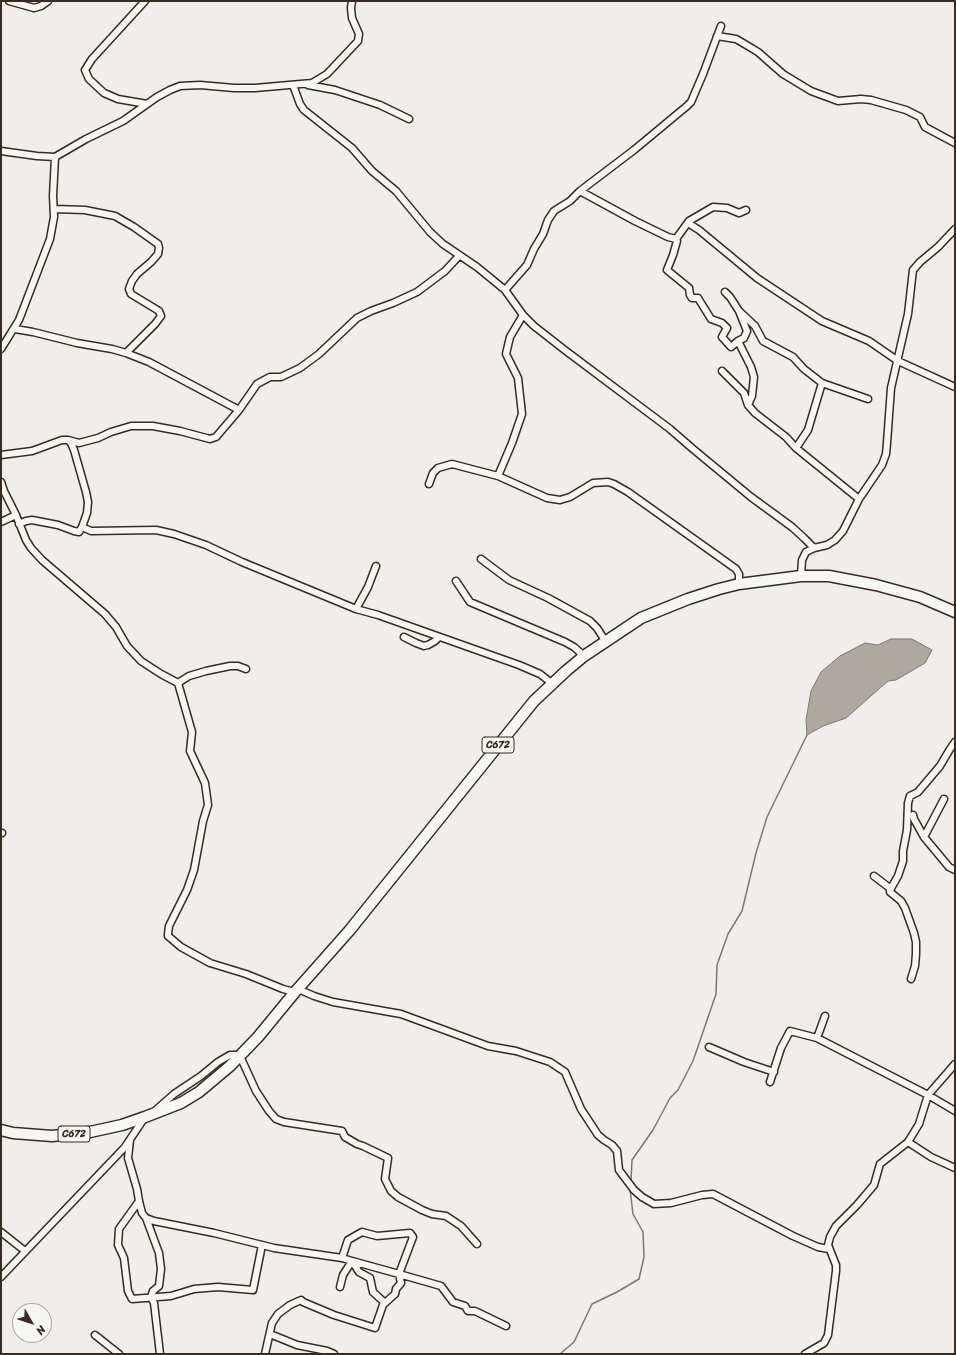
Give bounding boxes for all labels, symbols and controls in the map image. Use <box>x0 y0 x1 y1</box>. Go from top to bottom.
road number: C672 <box>482 737 514 753</box>
road number: C672 <box>58 1126 90 1142</box>
north arrow <box>12 1303 52 1343</box>
text: N <box>31 1321 51 1339</box>

